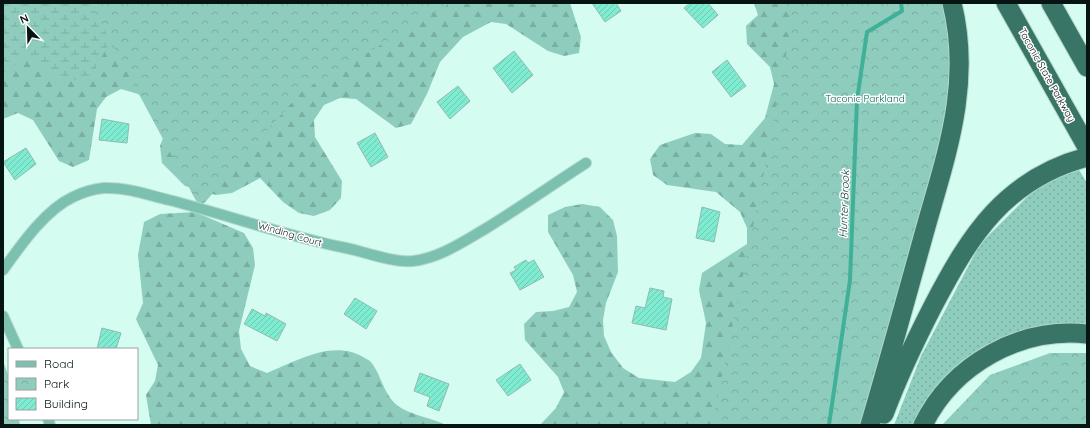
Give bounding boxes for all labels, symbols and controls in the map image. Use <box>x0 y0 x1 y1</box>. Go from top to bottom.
north arrow <box>8 8 48 48</box>
text: N <box>18 11 31 27</box>
street label: Taconic State Parkway <box>1016 26 1078 124</box>
park label: Taconic Parkland <box>825 92 905 105</box>
water label: Hunter Brook <box>836 169 852 238</box>
street label: Winding Court <box>256 219 324 250</box>
legend <box>8 348 138 420</box>
text: Road <box>44 356 74 371</box>
text: Park <box>44 376 69 391</box>
text: Building <box>44 396 88 411</box>

